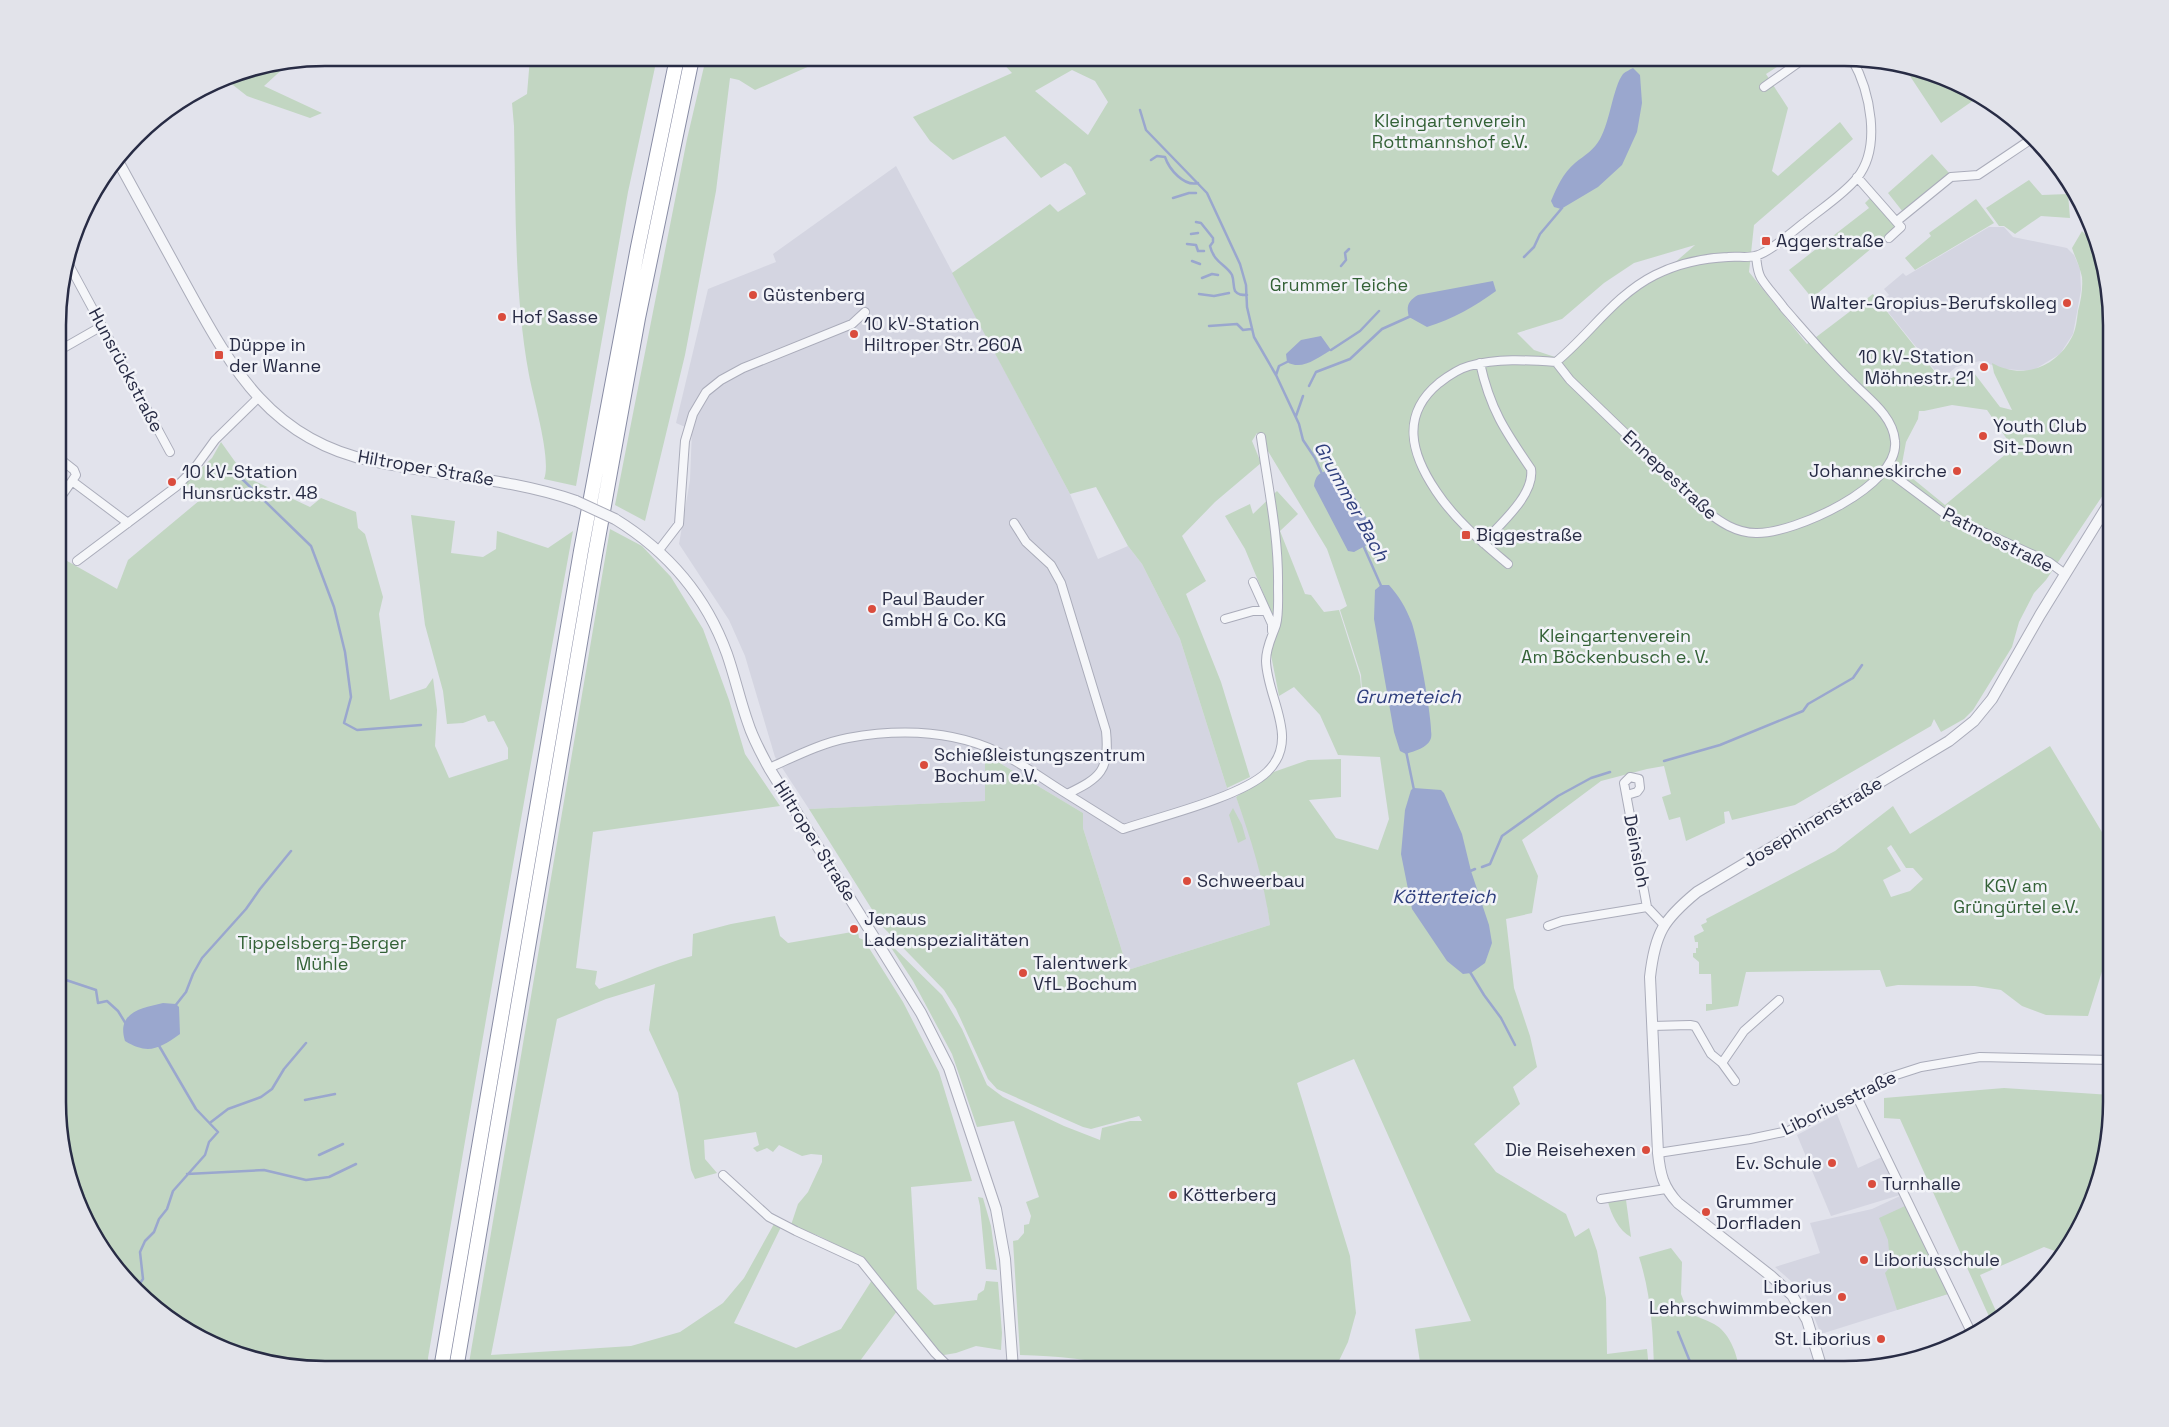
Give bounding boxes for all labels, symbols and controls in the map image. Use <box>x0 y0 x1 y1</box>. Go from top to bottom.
park label: Kleingartenverein Rottmannshof e.V. <box>1372 109 1528 153</box>
place label: Aggerstraße <box>1776 229 1884 252</box>
marker: Aggerstraße <box>1760 235 1772 247</box>
park label: Grummer Teiche <box>1270 273 1408 296</box>
place label: Güstenberg <box>763 283 865 306</box>
marker: Güstenberg <box>747 289 759 301</box>
place label: Walter-Gropius-Berufskolleg <box>1810 291 2057 314</box>
marker: Walter-Gropius-Berufskolleg <box>2061 297 2073 309</box>
street label: Hunsrückstraße <box>84 304 169 436</box>
place label: Hof Sasse <box>512 305 598 328</box>
marker: Hof Sasse <box>496 311 508 323</box>
place label: 10 kV-Station Hiltroper Str. 260A <box>864 312 1022 356</box>
marker: 10 kV-Station Hiltroper Str. 260A <box>848 328 860 340</box>
place label: Düppe in der Wanne <box>229 333 321 377</box>
place label: 10 kV-Station Möhnestr. 21 <box>1858 345 1974 389</box>
marker: Düppe in der Wanne <box>213 349 225 361</box>
marker: 10 kV-Station Möhnestr. 21 <box>1978 361 1990 373</box>
place label: Youth Club Sit-Down <box>1993 414 2087 458</box>
street label: Ennepestraße <box>1618 425 1723 524</box>
marker: Youth Club Sit-Down <box>1977 430 1989 442</box>
water label: Grummer Bach <box>1308 437 1395 566</box>
street label: Hiltroper Straße <box>356 444 496 491</box>
place label: Johanneskirche <box>1809 459 1947 482</box>
place label: 10 kV-Station Hunsrückstr. 48 <box>182 460 318 504</box>
marker: Johanneskirche <box>1951 465 1963 477</box>
marker: 10 kV-Station Hunsrückstr. 48 <box>166 476 178 488</box>
street label: Patmosstraße <box>1939 502 2057 577</box>
place label: Biggestraße <box>1476 523 1582 546</box>
marker: Biggestraße <box>1460 529 1472 541</box>
place label: Paul Bauder GmbH & Co. KG <box>882 587 1006 631</box>
marker: Paul Bauder GmbH & Co. KG <box>866 603 878 615</box>
park label: Kleingartenverein Am Böckenbusch e. V. <box>1521 624 1709 668</box>
water label: Grumeteich <box>1355 684 1461 709</box>
place label: Schießleistungszentrum Bochum e.V. <box>934 743 1145 787</box>
marker: Schießleistungszentrum Bochum e.V. <box>918 759 930 771</box>
street label: Josephinenstraße <box>1739 771 1886 872</box>
street label: Hiltroper Straße <box>769 776 862 905</box>
street label: Deinsloh <box>1619 812 1656 889</box>
place label: Schweerbau <box>1197 869 1305 892</box>
park label: KGV am Grüngürtel e.V. <box>1953 874 2079 918</box>
marker: Schweerbau <box>1181 875 1193 887</box>
water label: Kötterteich <box>1392 884 1496 909</box>
place label: Jenaus Ladenspezialitäten <box>864 907 1029 951</box>
marker: Jenaus Ladenspezialitäten <box>848 923 860 935</box>
park label: Tippelsberg-Berger Mühle <box>237 931 407 975</box>
place label: Talentwerk VfL Bochum <box>1033 951 1137 995</box>
marker: Talentwerk VfL Bochum <box>1017 967 1029 979</box>
street label: Liboriusstraße <box>1778 1065 1900 1140</box>
place label: Die Reisehexen <box>1505 1138 1636 1161</box>
marker: Die Reisehexen <box>1640 1144 1652 1156</box>
place label: Ev. Schule <box>1736 1151 1822 1174</box>
marker: Ev. Schule <box>1826 1157 1838 1169</box>
place label: Turnhalle <box>1882 1172 1961 1195</box>
marker: Turnhalle <box>1866 1178 1878 1190</box>
place label: Kötterberg <box>1183 1183 1277 1206</box>
marker: Kötterberg <box>1167 1189 1179 1201</box>
place label: Grummer Dorfladen <box>1716 1190 1801 1234</box>
marker: Grummer Dorfladen <box>1700 1206 1712 1218</box>
place label: Liboriusschule <box>1874 1248 2000 1271</box>
marker: Liboriusschule <box>1858 1254 1870 1266</box>
place label: Liborius Lehrschwimmbecken <box>1649 1275 1832 1319</box>
marker: Liborius Lehrschwimmbecken <box>1836 1291 1848 1303</box>
place label: St. Liborius <box>1774 1327 1871 1350</box>
marker: St. Liborius <box>1875 1333 1887 1345</box>

